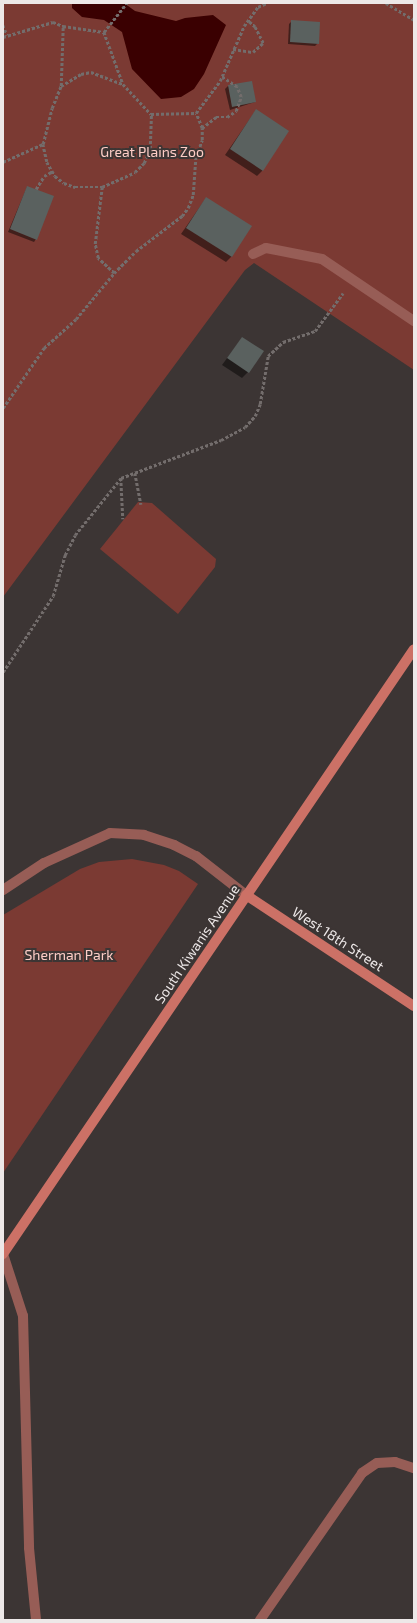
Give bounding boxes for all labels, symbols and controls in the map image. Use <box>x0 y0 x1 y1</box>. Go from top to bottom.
park label: Great Plains Zoo <box>100 144 204 160</box>
street label: South Kiwanis Avenue <box>151 881 243 1007</box>
street label: West 18th Street <box>289 903 387 975</box>
park label: Sherman Park <box>25 947 113 963</box>

